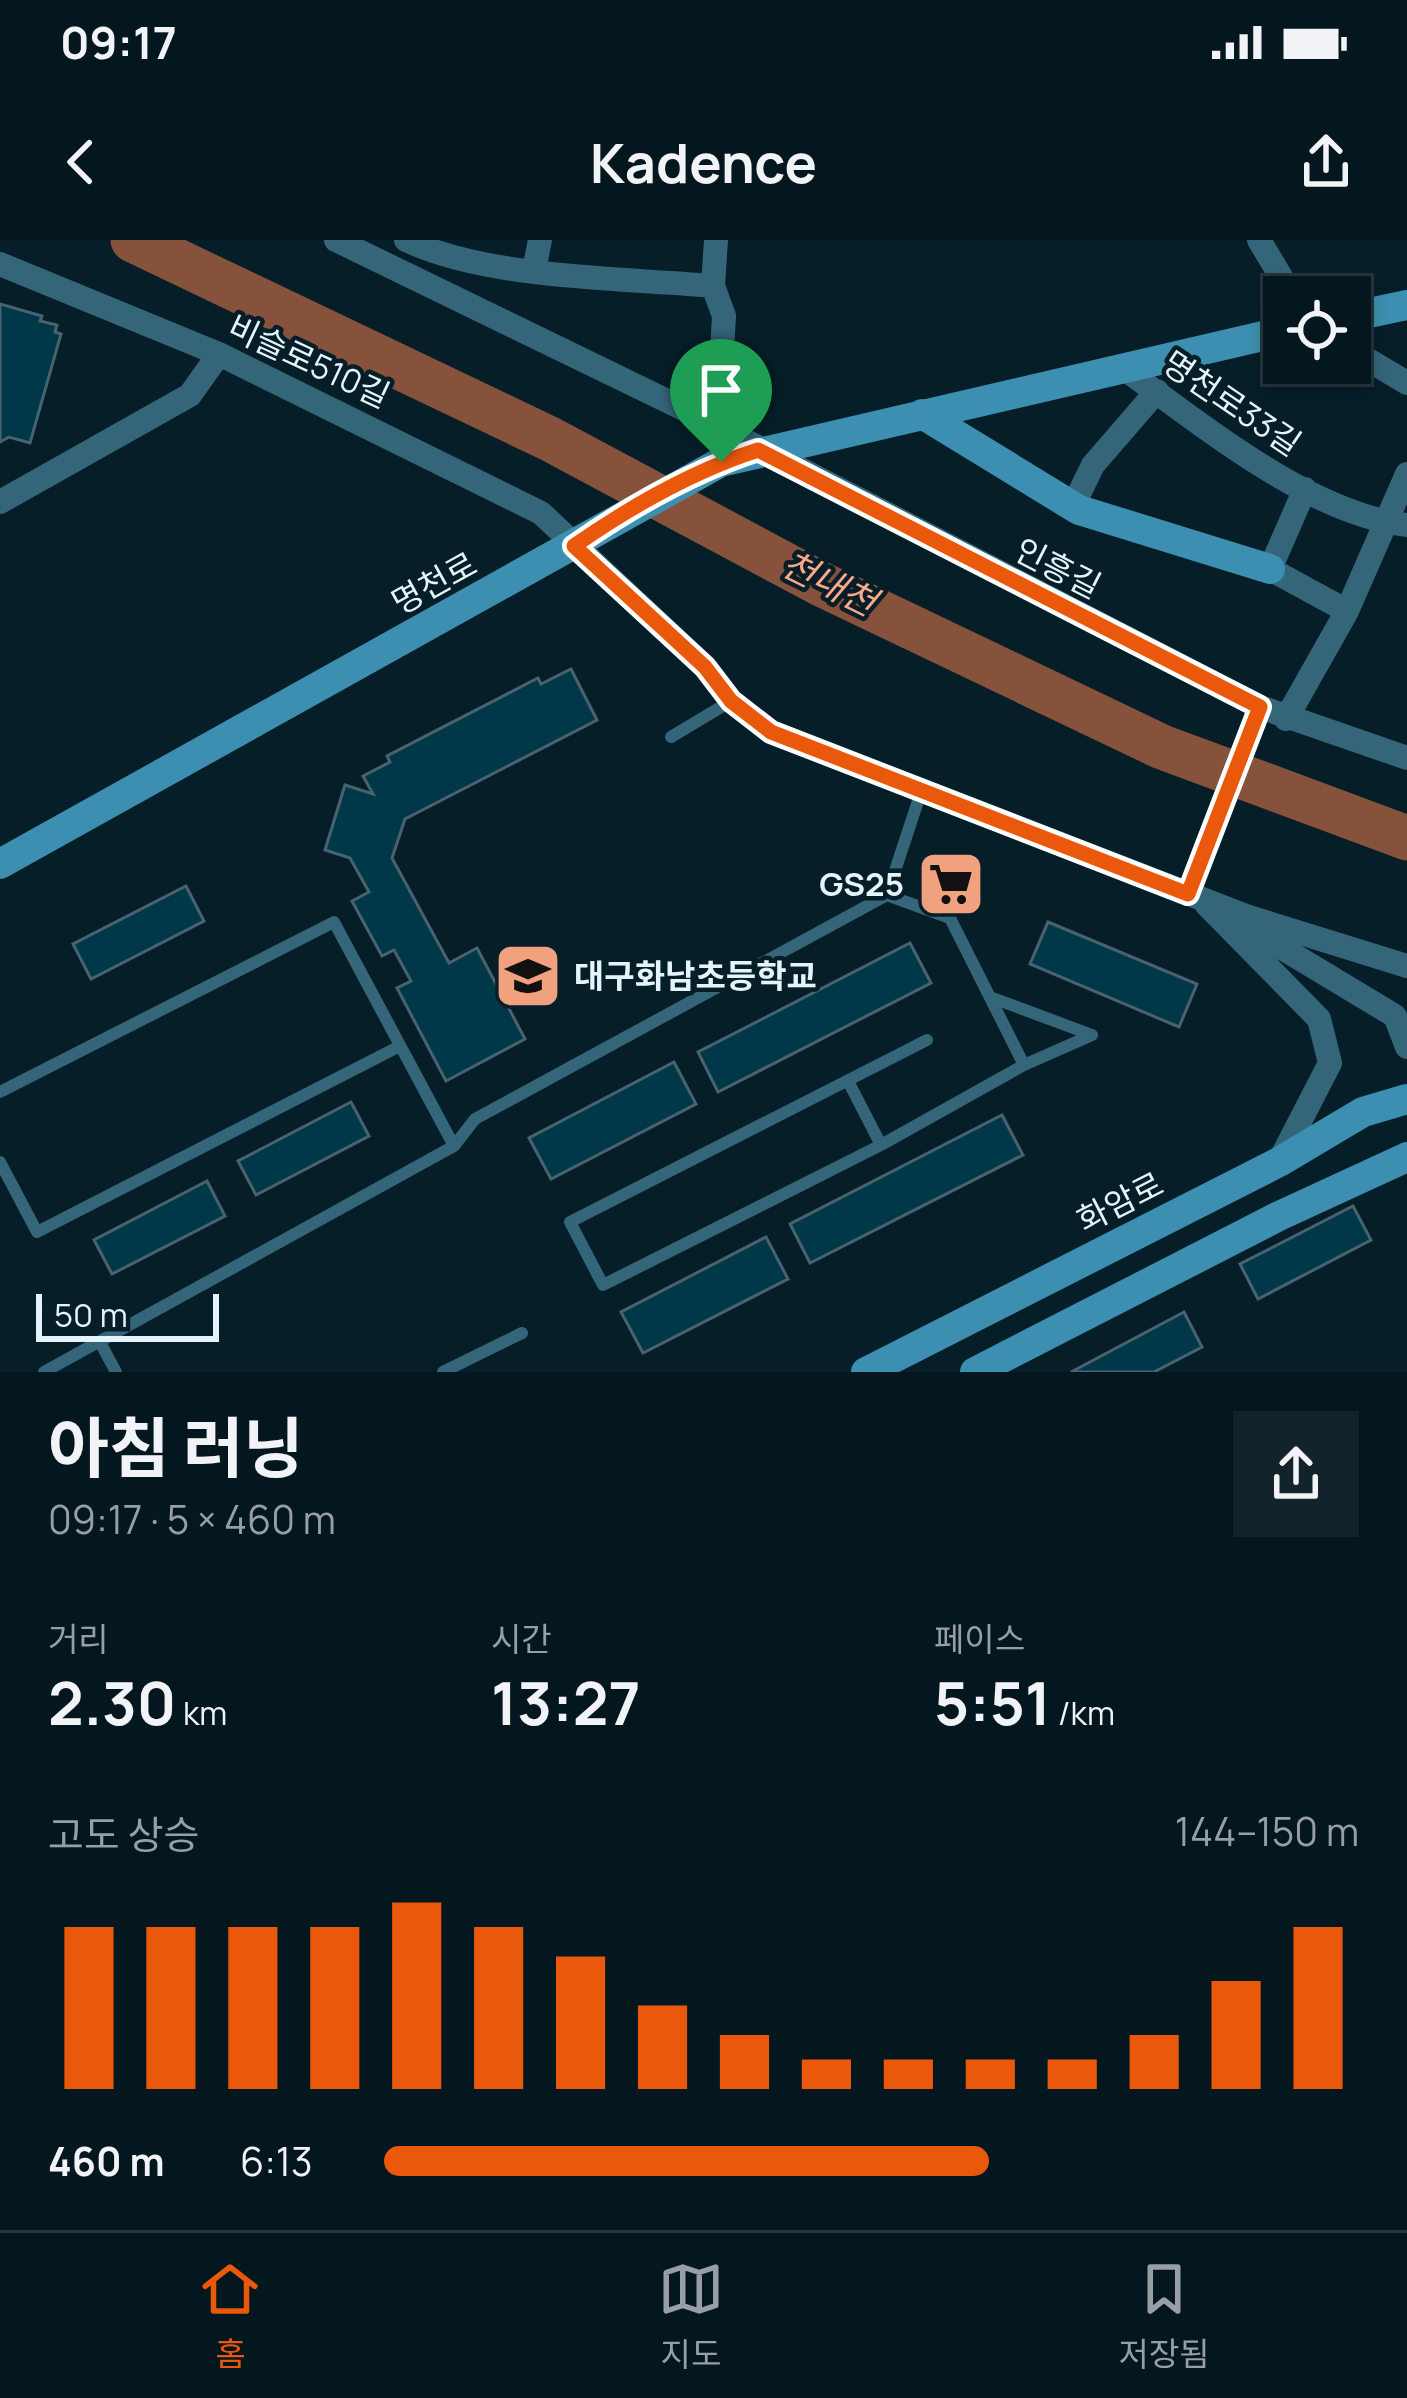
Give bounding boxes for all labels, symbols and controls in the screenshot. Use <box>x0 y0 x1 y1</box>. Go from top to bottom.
text: 09:17 <box>60 11 177 73</box>
text: Kadence <box>590 125 817 199</box>
icon: back <box>48 129 114 195</box>
icon: share <box>1293 129 1359 195</box>
map controls <box>1263 276 1371 384</box>
button: locate <box>1263 276 1371 384</box>
street label: 비슬로510길 <box>221 303 397 418</box>
pin <box>670 339 772 462</box>
street label: 명천로33길 <box>1154 340 1310 465</box>
icon: arrive <box>688 357 754 423</box>
street label: 인흥길 <box>1007 527 1109 608</box>
water label: 천내천 <box>774 539 888 628</box>
street label: 명천로 <box>383 541 485 624</box>
supermarket icon: GS25 <box>916 849 986 919</box>
place label: GS25 <box>819 861 904 906</box>
school or university icon: 대구화남초등학교 <box>493 941 563 1011</box>
place label: 대구화남초등학교 <box>574 953 817 998</box>
street label: 화암로 <box>1069 1161 1171 1242</box>
scale bar <box>36 1288 219 1341</box>
text: 50 m <box>54 1292 128 1337</box>
text: 아침 러닝 <box>48 1402 304 1492</box>
button: share <box>1233 1411 1359 1537</box>
text: 09:17 · 5 × 460 m <box>48 1492 336 1546</box>
text: 거리 <box>48 1616 109 1661</box>
text: 시간 <box>491 1616 552 1661</box>
text: 페이스 <box>934 1616 1025 1661</box>
text: 2.30 <box>48 1661 176 1743</box>
text: 13:27 <box>491 1661 640 1743</box>
text: 5:51 <box>934 1661 1051 1743</box>
text: km <box>176 1690 227 1735</box>
text: /km <box>1051 1690 1115 1735</box>
text: 144–150 m <box>1175 1804 1359 1858</box>
text: 고도 상승 <box>48 1807 199 1861</box>
text: 460 m <box>48 2134 165 2188</box>
text: 6:13 <box>240 2134 313 2188</box>
tab: 홈 <box>197 2256 263 2376</box>
tab: 지도 <box>658 2256 724 2376</box>
tab: 저장됨 <box>1119 2256 1210 2376</box>

